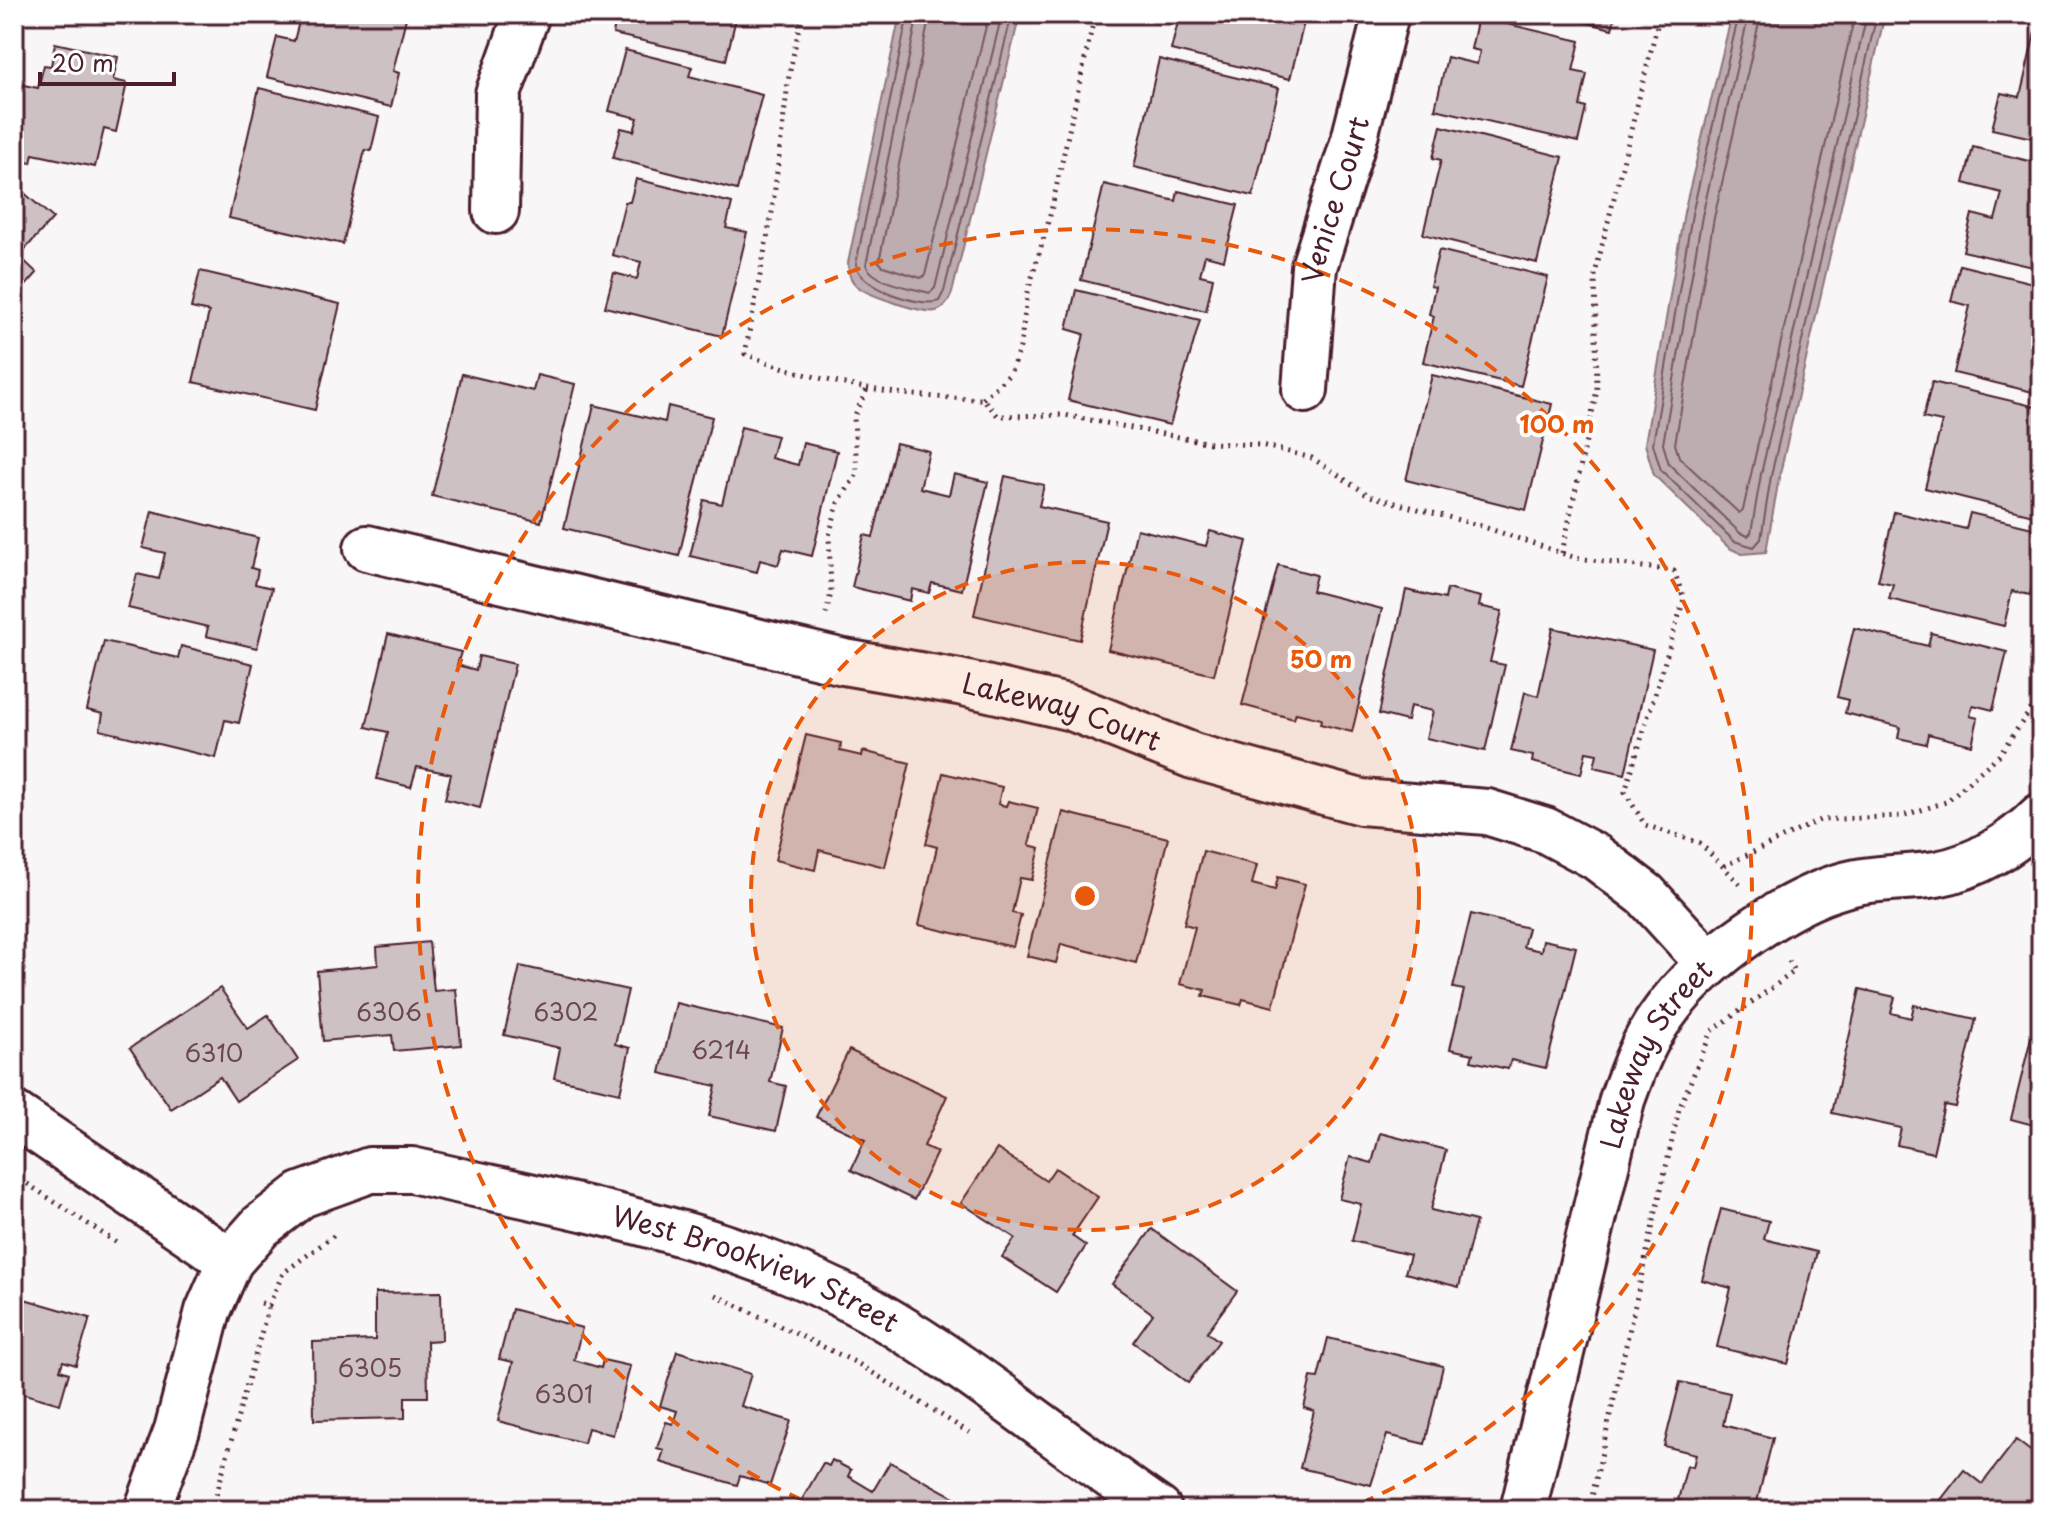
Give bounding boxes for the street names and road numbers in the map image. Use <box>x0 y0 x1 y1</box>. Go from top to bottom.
street label: Venice Court <box>1290 111 1379 284</box>
street label: Lakeway Court <box>958 660 1168 761</box>
street label: Lakeway Street <box>1588 948 1722 1153</box>
street label: West Brookview Street <box>608 1193 908 1342</box>

